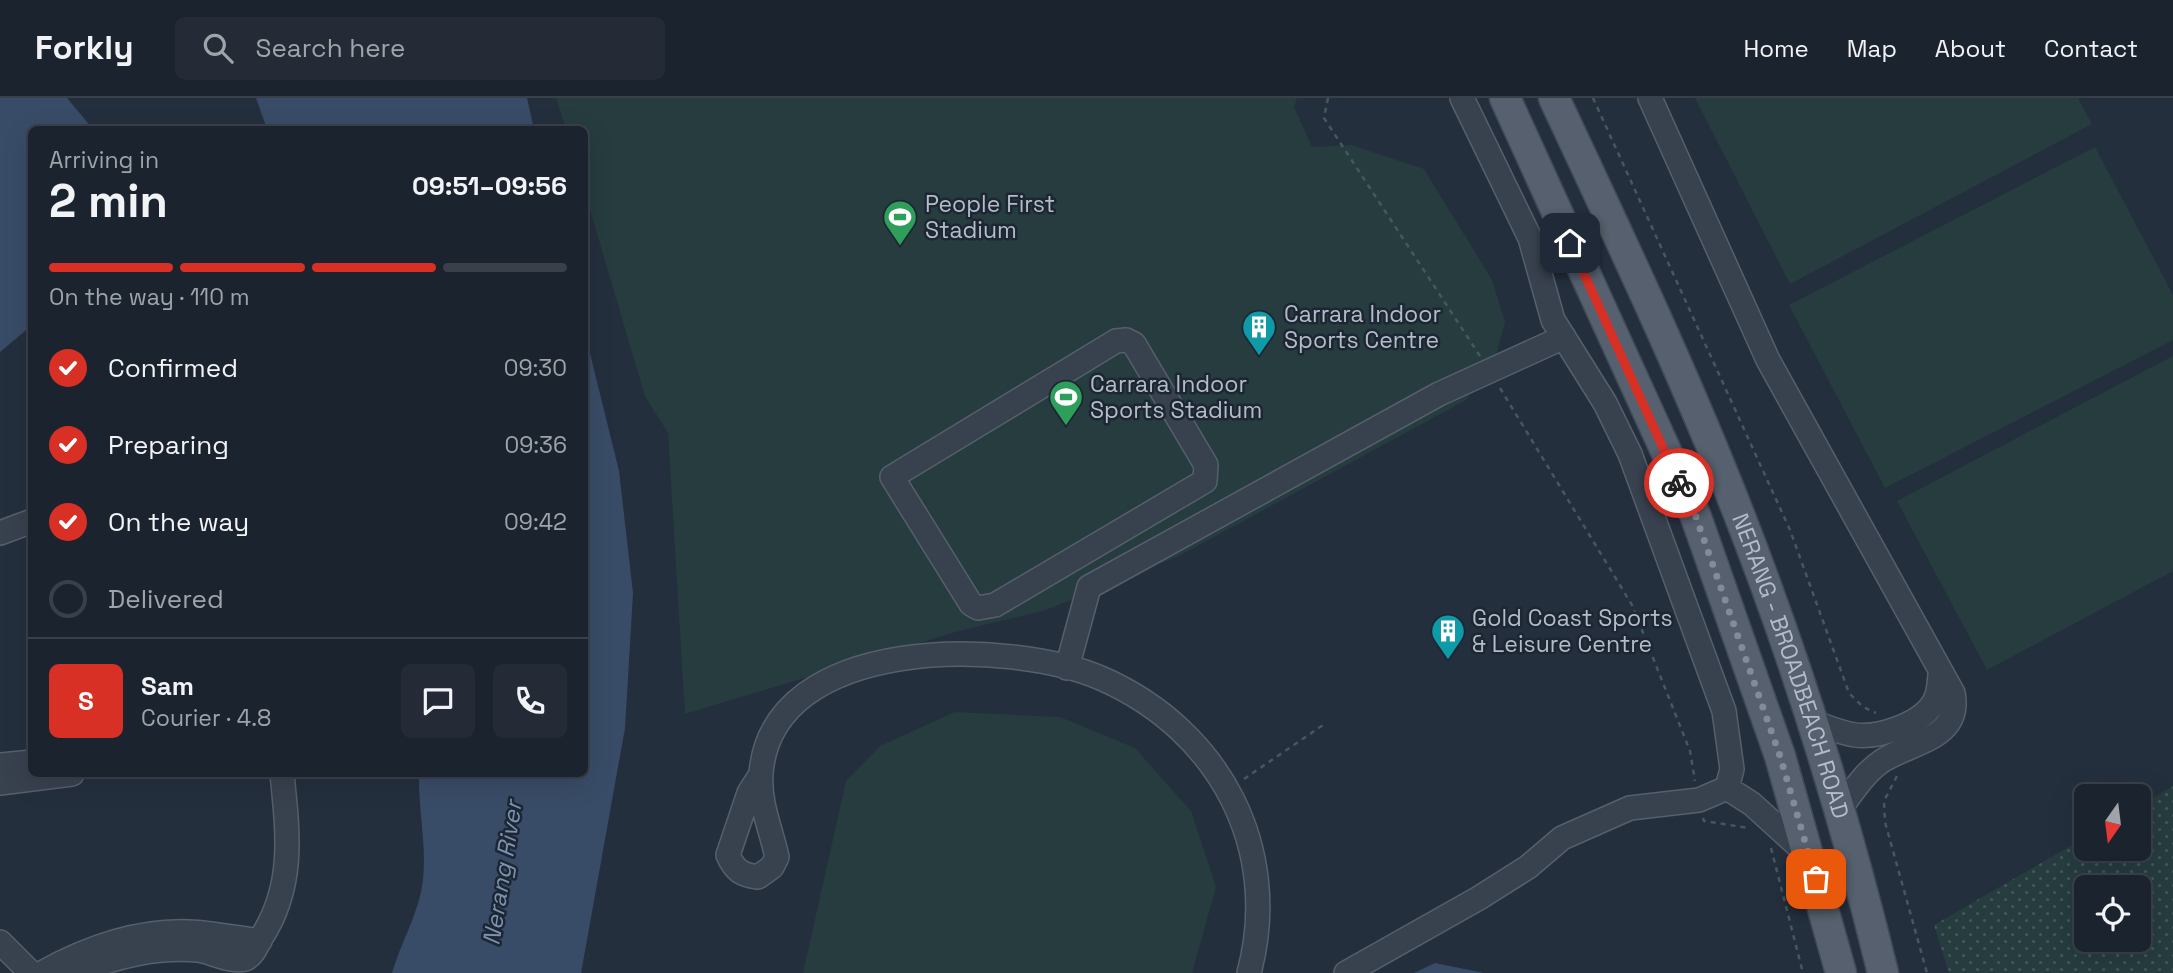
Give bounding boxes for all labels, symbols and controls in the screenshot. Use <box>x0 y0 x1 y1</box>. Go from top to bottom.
search box <box>175 17 665 80</box>
text: Forkly <box>35 27 133 69</box>
icon: search <box>199 29 237 67</box>
text: Search here <box>255 31 405 65</box>
text: Home <box>1743 33 1809 64</box>
text: Map <box>1847 33 1897 64</box>
text: About <box>1935 33 2006 64</box>
text: Contact <box>2044 33 2138 64</box>
text: Arriving in <box>49 145 159 175</box>
text: 09:51–09:56 <box>412 169 567 203</box>
text: 2 min <box>49 172 168 230</box>
place label: People First Stadium <box>925 189 1055 245</box>
sports icon: People First Stadium <box>881 198 919 247</box>
pin <box>1540 213 1600 273</box>
icon: home <box>1551 224 1589 262</box>
text: On the way · 110 m <box>49 282 250 312</box>
place label: Carrara Indoor Sports Centre <box>1284 299 1441 355</box>
building icon: Carrara Indoor Sports Centre <box>1240 308 1278 357</box>
icon: check <box>49 349 87 387</box>
text: Confirmed <box>108 351 238 385</box>
text: 09:30 <box>504 353 567 383</box>
place label: Carrara Indoor Sports Stadium <box>1090 369 1262 425</box>
sports icon: Carrara Indoor Sports Stadium <box>1047 378 1085 427</box>
icon: check <box>49 426 87 464</box>
text: Preparing <box>108 428 229 462</box>
text: 09:36 <box>504 430 567 460</box>
courier <box>1644 448 1714 518</box>
icon: bike <box>1660 464 1698 502</box>
icon: check <box>49 503 87 541</box>
text: On the way <box>108 505 249 539</box>
text: 09:42 <box>504 507 567 537</box>
street label: NERANG - BROADBEACH ROAD <box>1725 509 1856 822</box>
text: Delivered <box>108 582 224 616</box>
place label: Gold Coast Sports & Leisure Centre <box>1472 603 1673 659</box>
building icon: Gold Coast Sports & Leisure Centre <box>1429 612 1467 661</box>
button: chat <box>401 664 475 738</box>
button: phone <box>493 664 567 738</box>
text: Sam <box>141 669 194 703</box>
text: S <box>78 684 94 718</box>
text: Courier · 4.8 <box>141 703 271 733</box>
north arrow <box>2074 784 2151 861</box>
map controls <box>2074 784 2151 952</box>
water label: Nerang River <box>475 796 529 947</box>
pin <box>1786 849 1846 909</box>
icon: bag <box>1797 860 1835 898</box>
button: locate <box>2074 875 2151 952</box>

